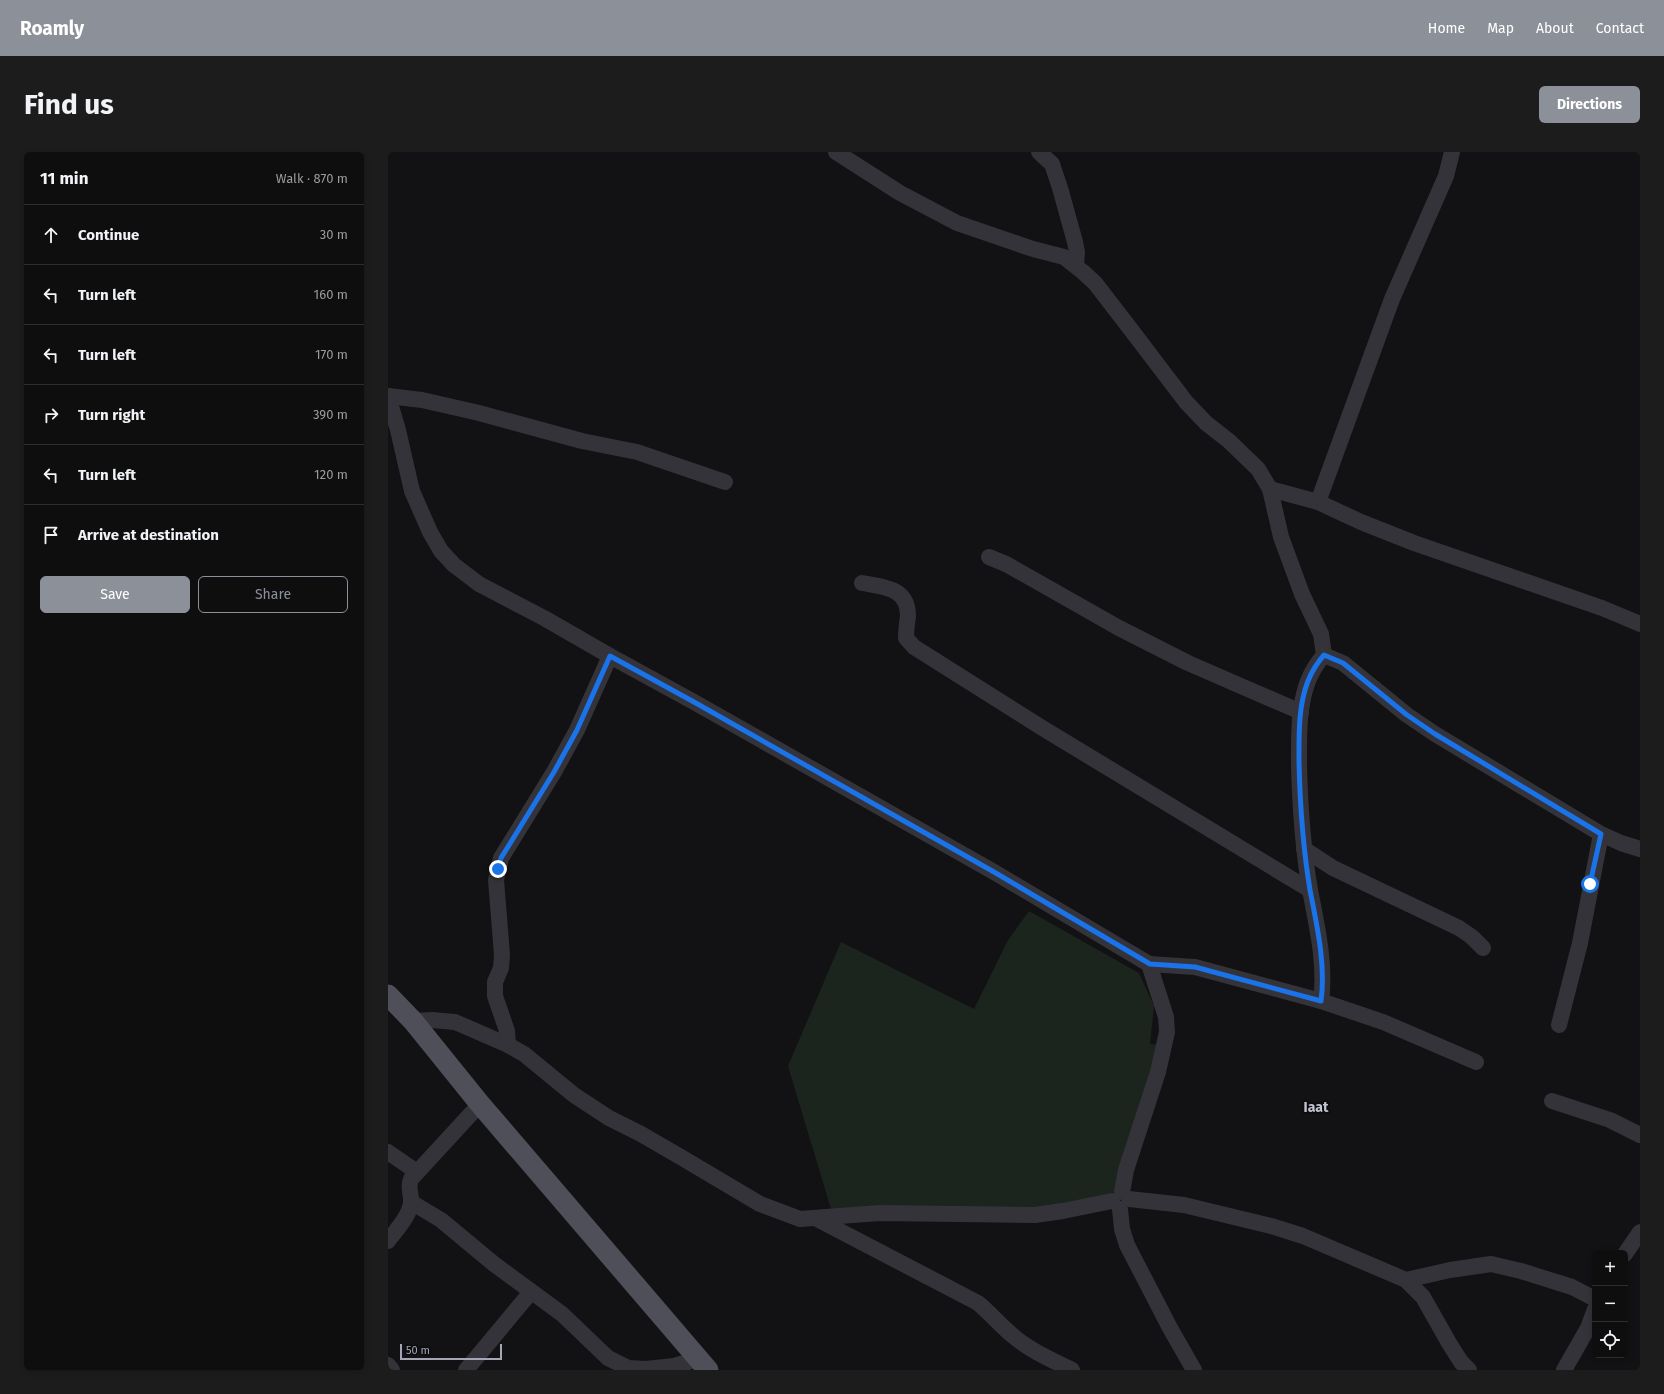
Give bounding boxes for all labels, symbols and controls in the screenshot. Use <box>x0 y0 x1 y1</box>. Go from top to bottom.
text: Roamly <box>20 17 84 40</box>
text: Home <box>1428 20 1465 37</box>
text: Map <box>1487 20 1514 37</box>
text: About <box>1536 20 1574 37</box>
text: Contact <box>1596 20 1644 37</box>
button: Directions <box>1539 86 1640 123</box>
text: Find us <box>24 88 114 121</box>
text: 11 min <box>40 168 88 189</box>
text: Walk · 870 m <box>276 171 348 186</box>
icon: ahead <box>40 224 62 246</box>
text: Continue <box>78 226 139 244</box>
text: 30 m <box>320 227 348 242</box>
icon: left <box>40 284 62 306</box>
text: Turn left <box>78 286 136 304</box>
text: 160 m <box>314 287 348 302</box>
icon: left <box>40 344 62 366</box>
text: Turn left <box>78 346 136 364</box>
text: 170 m <box>315 347 348 362</box>
icon: right <box>40 404 62 426</box>
text: Turn right <box>78 406 145 424</box>
text: 390 m <box>313 407 348 422</box>
icon: left <box>40 464 62 486</box>
text: Turn left <box>78 466 136 484</box>
text: 120 m <box>314 467 348 482</box>
icon: arrive <box>40 524 62 546</box>
text: Arrive at destination <box>78 526 219 544</box>
button: Save <box>40 576 190 613</box>
button: Share <box>198 576 348 613</box>
route end <box>489 860 507 878</box>
route start <box>1581 875 1599 893</box>
district label: Iaat <box>1304 1099 1329 1116</box>
map controls <box>1592 1250 1628 1358</box>
button: + <box>1592 1250 1628 1286</box>
button: − <box>1592 1286 1628 1322</box>
button: locate <box>1592 1322 1628 1358</box>
scale bar <box>400 1342 502 1361</box>
text: 50 m <box>406 1344 430 1357</box>

